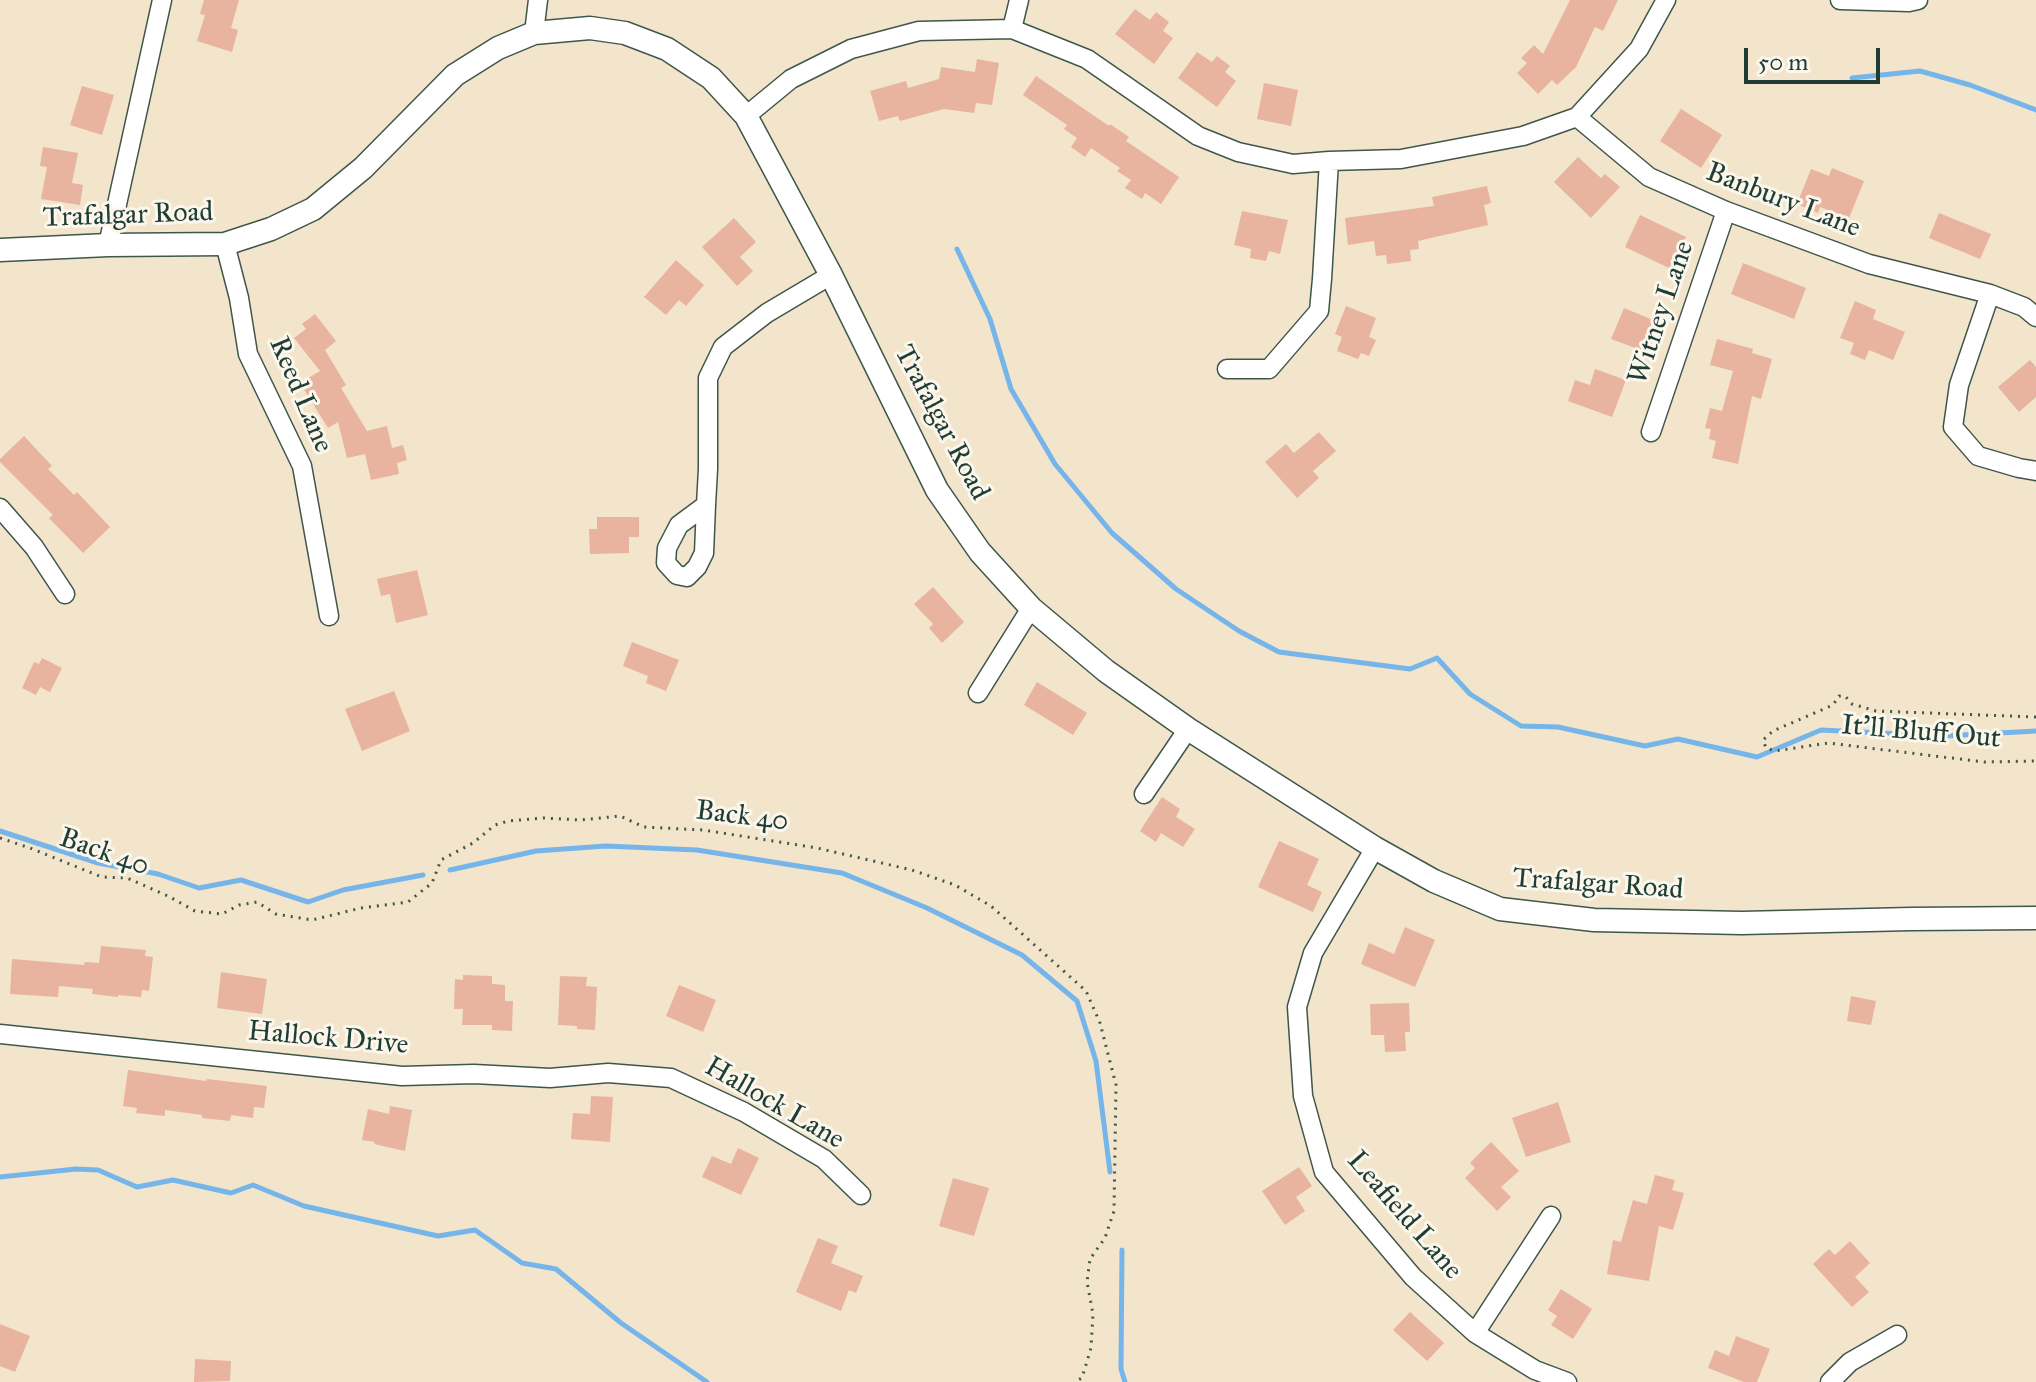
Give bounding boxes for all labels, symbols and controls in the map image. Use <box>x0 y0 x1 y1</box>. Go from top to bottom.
scale bar <box>1748 32 1884 82</box>
text: 50 m <box>1758 47 1808 77</box>
street label: Banbury Lane <box>1701 156 1865 246</box>
street label: Trafalgar Road <box>42 196 214 236</box>
street label: Witney Lane <box>1622 237 1702 389</box>
street label: Reed Lane <box>261 332 339 458</box>
street label: Trafalgar Road <box>886 340 996 506</box>
street label: It'll Bluff Out <box>1840 709 2002 757</box>
street label: Back 40 <box>694 795 790 839</box>
street label: Back 40 <box>55 822 153 884</box>
street label: Trafalgar Road <box>1512 862 1684 908</box>
street label: Hallock Drive <box>246 1015 410 1063</box>
street label: Hallock Lane <box>698 1051 850 1157</box>
street label: Leafield Lane <box>1339 1145 1469 1287</box>

